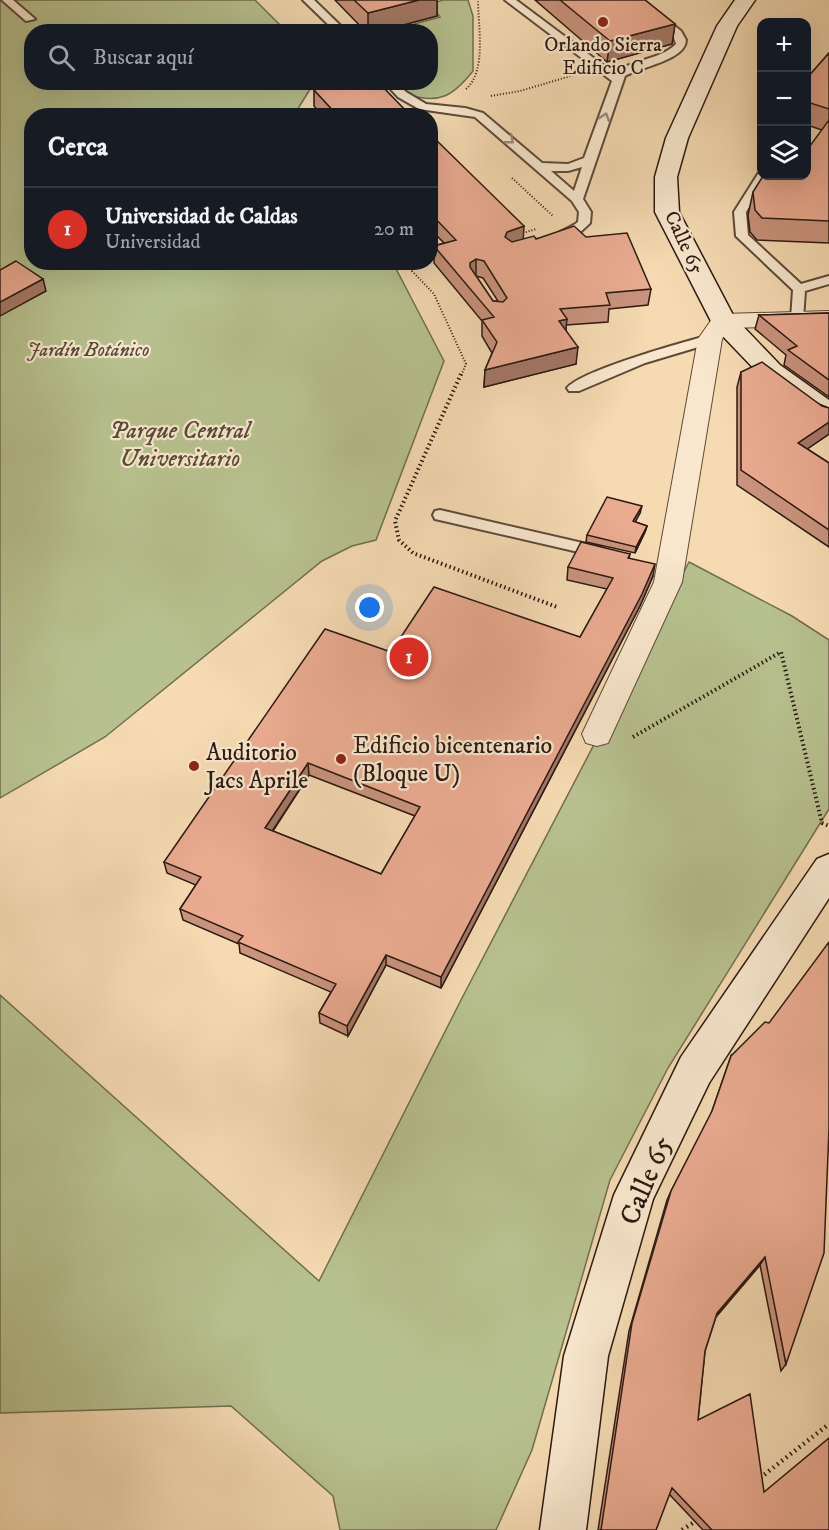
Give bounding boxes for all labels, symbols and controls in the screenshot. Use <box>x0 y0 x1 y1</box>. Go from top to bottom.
marker: Orlando Sierra Edificio C <box>596 15 610 29</box>
map controls <box>757 18 811 180</box>
button: + <box>757 18 811 72</box>
search box <box>24 24 438 90</box>
place label: Orlando Sierra Edificio C <box>544 33 662 81</box>
icon: search <box>45 41 78 74</box>
text: Buscar aquí <box>93 44 193 71</box>
button: − <box>757 72 811 126</box>
one-way arrow <box>598 112 610 123</box>
button: layers <box>757 126 811 180</box>
text: Cerca <box>48 131 108 164</box>
one-way arrow <box>503 133 514 144</box>
text: Universidad de Caldas <box>105 203 298 230</box>
street label: Calle 65 <box>658 207 709 278</box>
text: 1 <box>64 217 71 242</box>
text: 20 m <box>374 217 414 242</box>
text: Universidad <box>105 230 200 255</box>
park label: Jardín Botánico <box>27 338 149 363</box>
park label: Parque Central Universitario <box>110 416 253 474</box>
your location <box>355 593 384 622</box>
pin: 1 <box>390 634 428 680</box>
place label: Edificio bicentenario (Bloque U) <box>353 731 552 789</box>
place label: Auditorio Jacs Aprile <box>204 738 308 796</box>
marker: Edificio bicentenario (Bloque U) <box>334 752 348 766</box>
marker: Auditorio Jacs Aprile <box>187 759 201 773</box>
street label: Calle 65 <box>612 1131 681 1230</box>

